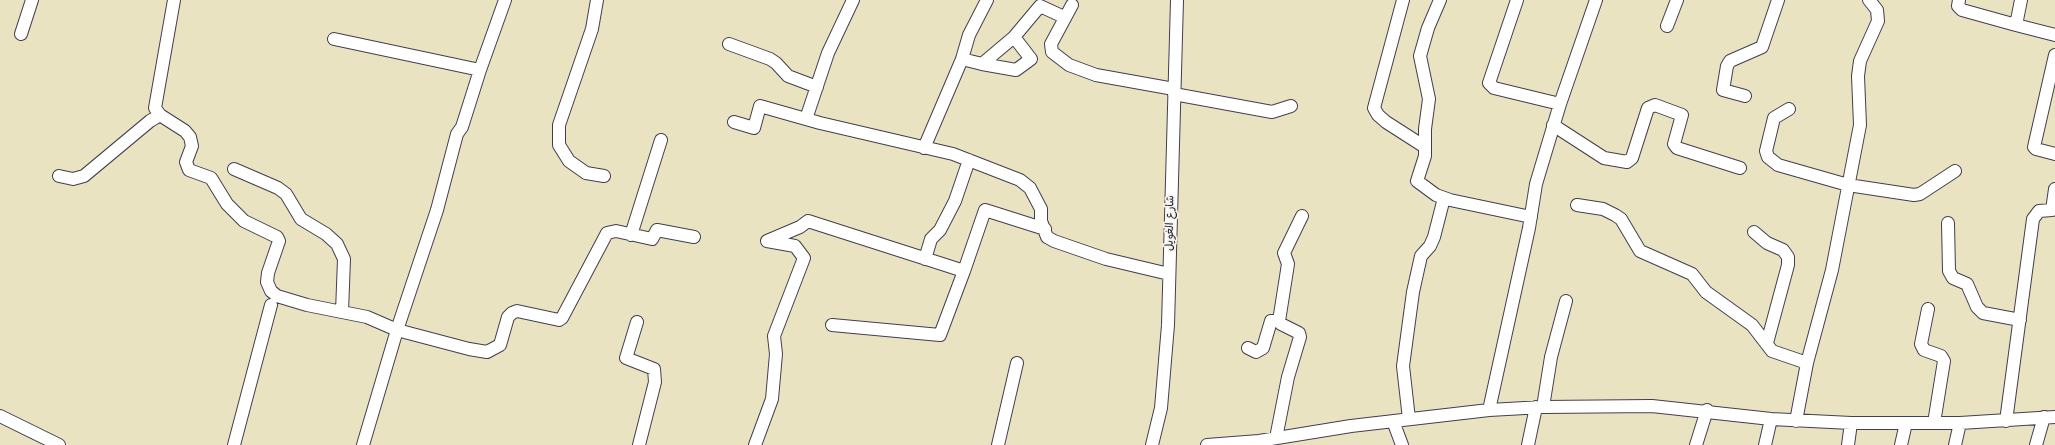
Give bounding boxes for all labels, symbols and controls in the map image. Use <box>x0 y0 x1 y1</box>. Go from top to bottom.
street label: شارع الغويل <box>1163 195 1177 251</box>

